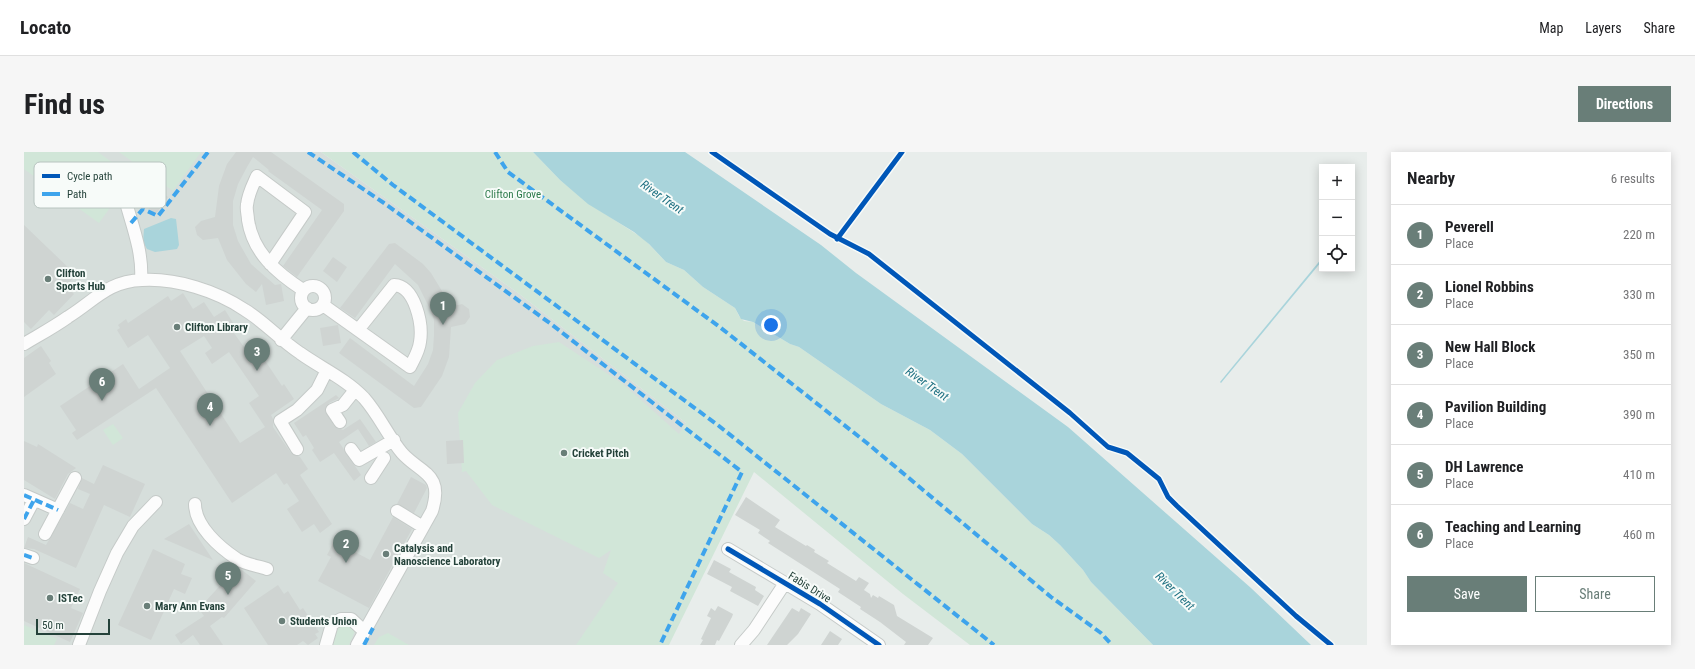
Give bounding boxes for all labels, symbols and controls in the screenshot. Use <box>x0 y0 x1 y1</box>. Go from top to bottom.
text: Locato <box>20 16 71 39</box>
text: Map <box>1539 20 1563 36</box>
text: Layers <box>1585 20 1622 36</box>
text: Share <box>1644 20 1675 36</box>
button: Directions <box>1578 86 1671 122</box>
text: Find us <box>24 88 105 121</box>
legend <box>34 162 166 208</box>
map controls <box>1319 164 1355 272</box>
button: + <box>1319 164 1355 200</box>
text: Nearby <box>1407 168 1455 188</box>
text: Cycle path <box>67 170 112 183</box>
text: 6 results <box>1611 171 1655 186</box>
water label: River Trent <box>638 177 686 217</box>
text: Path <box>67 188 87 201</box>
park label: Clifton Grove <box>485 188 541 201</box>
button: − <box>1319 200 1355 236</box>
text: Peverell <box>1445 218 1494 236</box>
text: 1 <box>1417 227 1423 242</box>
text: 220 m <box>1623 227 1655 242</box>
button: locate <box>1319 236 1355 272</box>
text: Place <box>1445 236 1474 251</box>
place label: Clifton Sports Hub <box>56 267 106 293</box>
marker: Clifton Sports Hub <box>43 274 53 284</box>
text: Lionel Robbins <box>1445 278 1534 296</box>
text: 2 <box>1417 287 1423 302</box>
text: 330 m <box>1623 287 1655 302</box>
pin: 1 <box>430 292 456 325</box>
text: Place <box>1445 296 1474 311</box>
your location <box>761 315 781 335</box>
place label: Clifton Library <box>185 321 248 334</box>
marker: Clifton Library <box>172 322 182 332</box>
pin: 3 <box>244 338 270 371</box>
text: New Hall Block <box>1445 338 1535 356</box>
text: 3 <box>1417 347 1423 362</box>
text: 350 m <box>1623 347 1655 362</box>
text: Place <box>1445 356 1474 371</box>
water label: River Trent <box>903 364 951 404</box>
pin: 6 <box>89 368 115 401</box>
pin: 4 <box>197 393 223 426</box>
text: Pavilion Building <box>1445 398 1546 416</box>
text: 4 <box>1417 407 1423 422</box>
text: 390 m <box>1623 407 1655 422</box>
text: Place <box>1445 416 1474 431</box>
place label: Cricket Pitch <box>572 447 629 460</box>
marker: Cricket Pitch <box>559 448 569 458</box>
text: DH Lawrence <box>1445 458 1523 476</box>
text: 5 <box>1417 467 1423 482</box>
text: 410 m <box>1623 467 1655 482</box>
text: Place <box>1445 476 1474 491</box>
text: Teaching and Learning <box>1445 518 1581 536</box>
text: 6 <box>1417 527 1423 542</box>
text: 460 m <box>1623 527 1655 542</box>
pin: 2 <box>333 530 359 563</box>
text: Place <box>1445 536 1474 551</box>
place label: Catalysis and Nanoscience Laboratory <box>394 542 501 568</box>
marker: Catalysis and Nanoscience Laboratory <box>381 549 391 559</box>
pin: 5 <box>215 562 241 595</box>
street label: Fabis Drive <box>786 569 833 606</box>
water label: River Trent <box>1153 569 1198 613</box>
button: Save <box>1407 576 1527 612</box>
button: Share <box>1535 576 1655 612</box>
place label: ISTec <box>58 592 83 605</box>
marker: ISTec <box>45 593 55 603</box>
place label: Mary Ann Evans <box>155 600 225 613</box>
marker: Mary Ann Evans <box>142 601 152 611</box>
place label: Students Union <box>290 615 357 628</box>
marker: Students Union <box>277 616 287 626</box>
scale bar <box>36 617 110 636</box>
text: 50 m <box>42 619 64 632</box>

